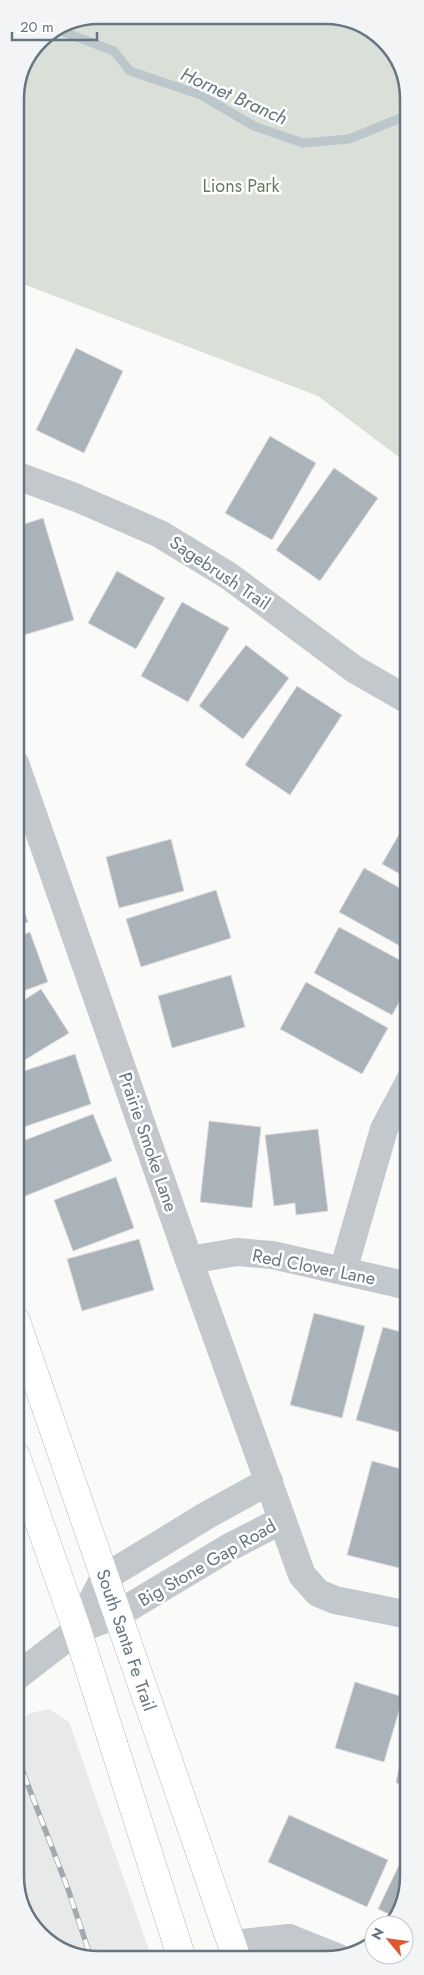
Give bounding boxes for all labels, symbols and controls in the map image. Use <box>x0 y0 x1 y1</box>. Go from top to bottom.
scale bar <box>12 10 98 42</box>
text: 20 m <box>20 16 54 38</box>
water label: Hornet Branch <box>176 60 292 132</box>
park label: Lions Park <box>203 173 279 199</box>
street label: Sagebrush Trail <box>164 530 276 616</box>
street label: Prairie Smoke Lane <box>112 1069 184 1215</box>
street label: Red Clover Lane <box>250 1242 378 1292</box>
street label: Big Stone Gap Road <box>133 1513 281 1613</box>
street label: South Santa Fe Trail <box>90 1566 162 1714</box>
north arrow <box>364 1915 414 1965</box>
text: N <box>366 1924 389 1943</box>

